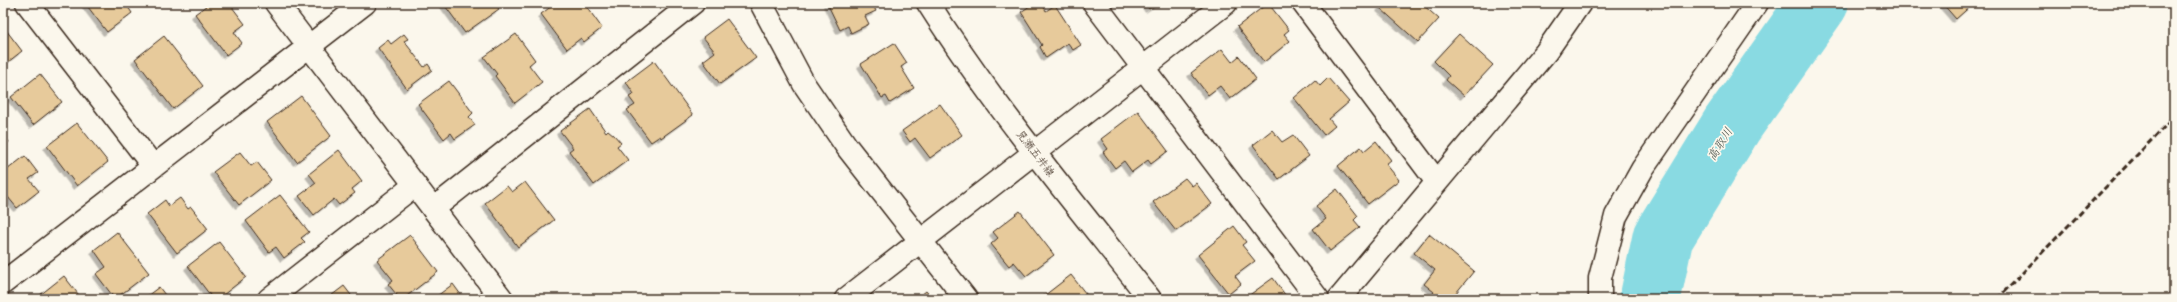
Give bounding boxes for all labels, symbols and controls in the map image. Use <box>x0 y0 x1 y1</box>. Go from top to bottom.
water label: 高取川 <box>1705 125 1736 164</box>
street label: 見瀬五井線 <box>1014 127 1057 179</box>

